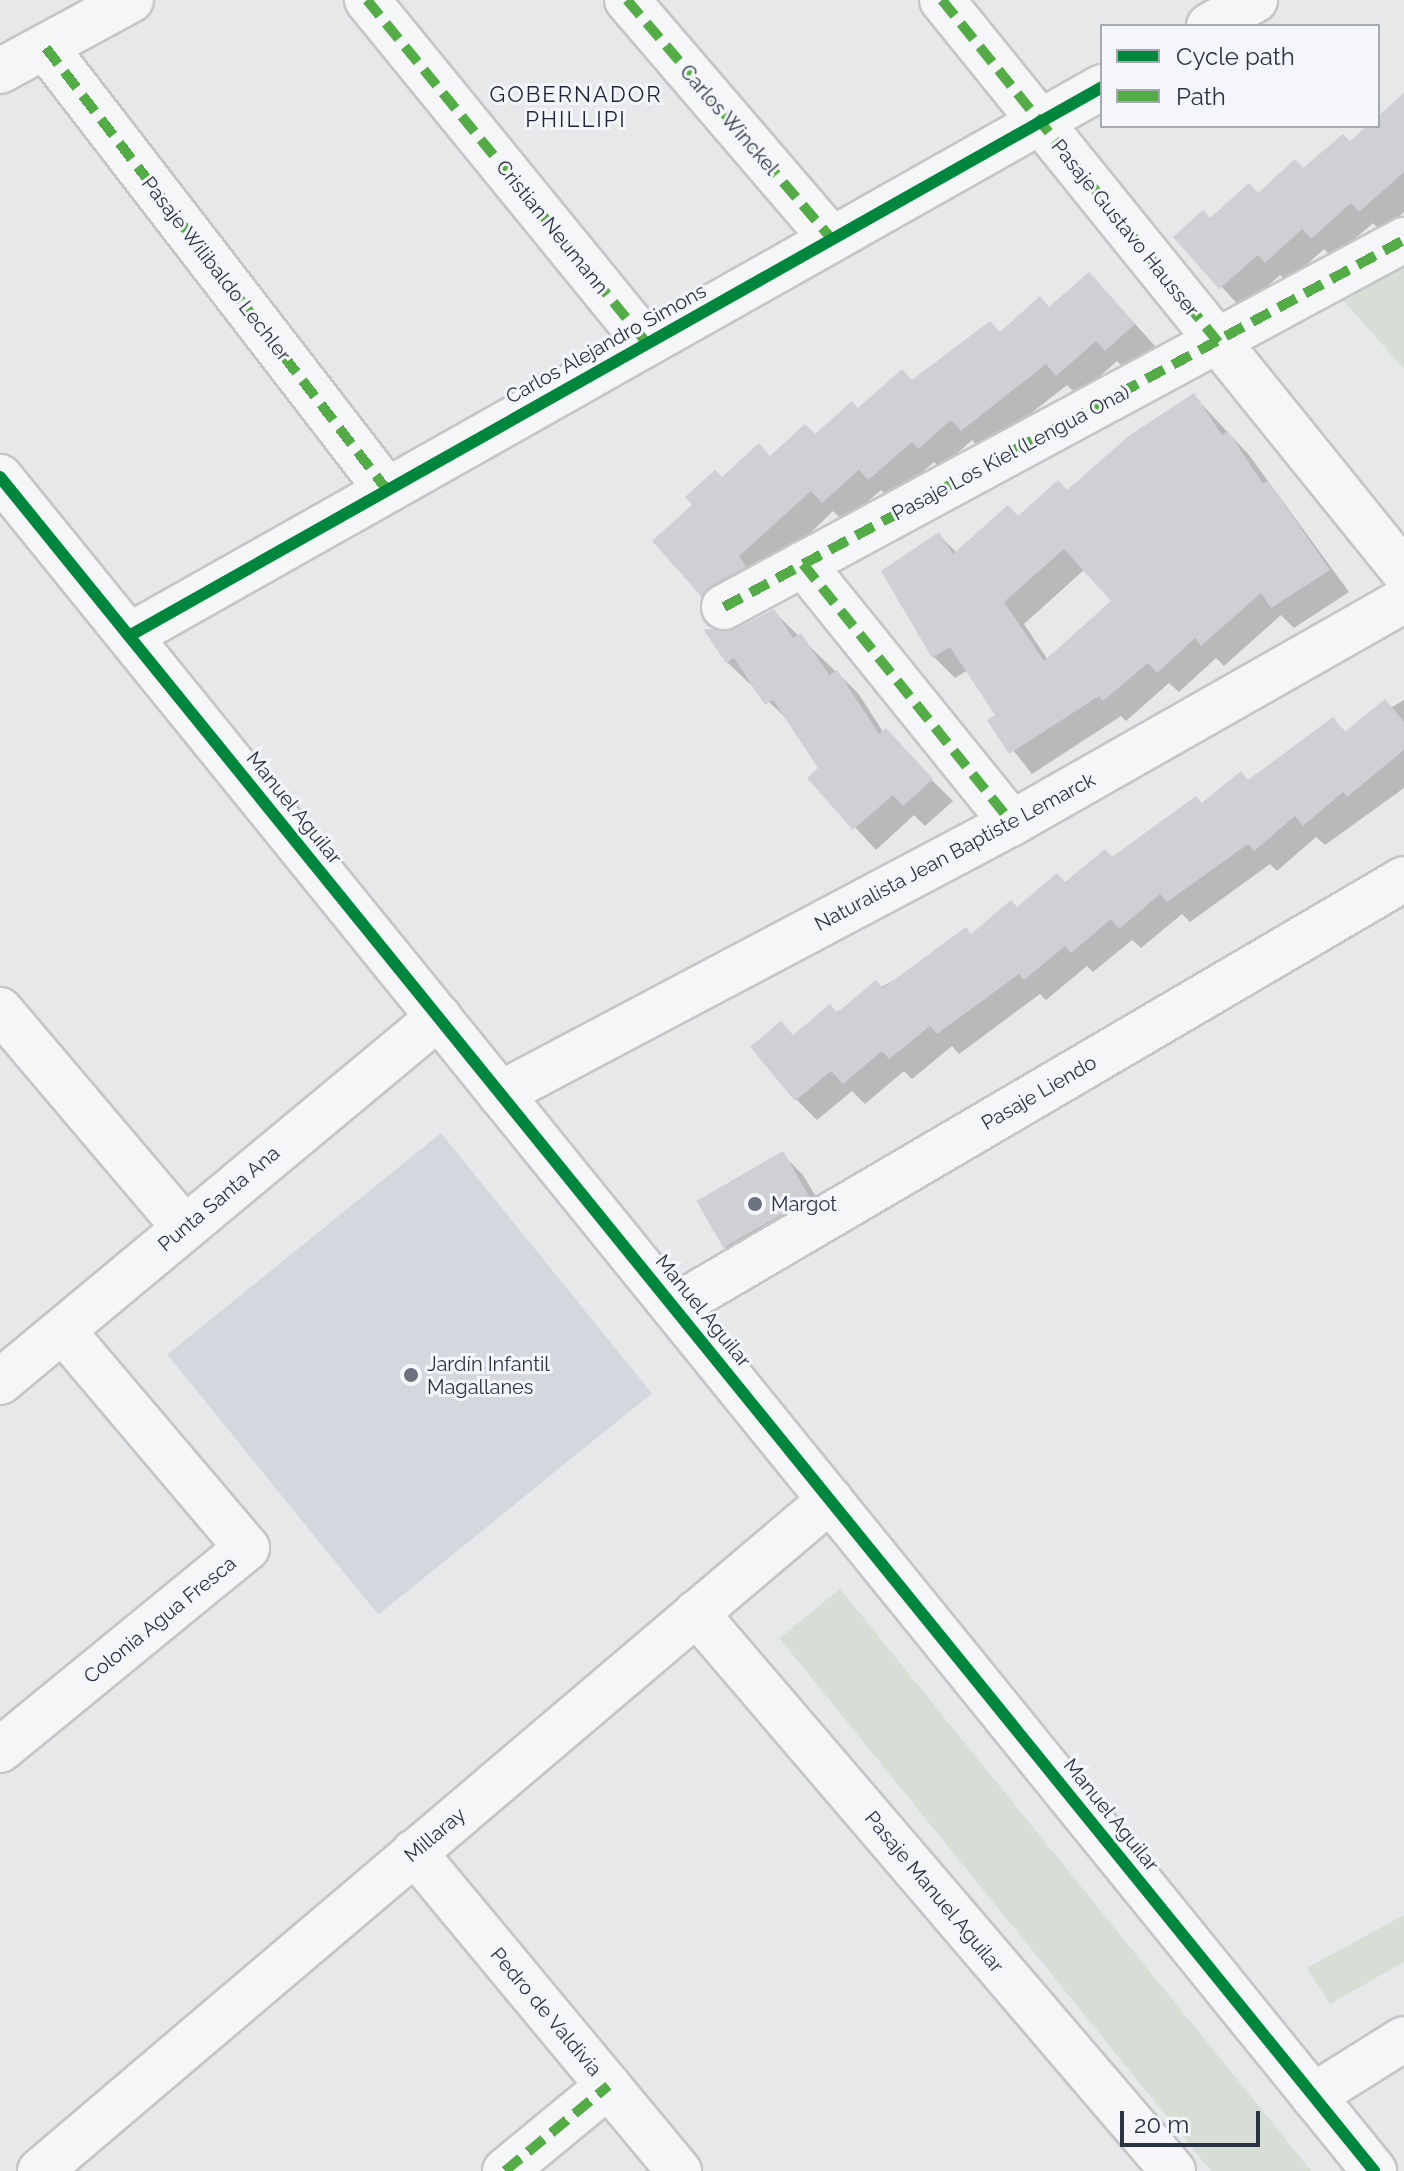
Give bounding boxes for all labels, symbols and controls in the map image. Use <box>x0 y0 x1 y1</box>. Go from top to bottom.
legend <box>1100 24 1380 128</box>
text: Cycle path <box>1176 42 1295 71</box>
street label: Carlos Winckel <box>674 60 784 180</box>
district label: GOBERNADOR PHILLIPI <box>489 81 663 132</box>
text: Path <box>1176 82 1226 111</box>
street label: Pasaje Gustavo Hausser <box>1046 135 1204 321</box>
street label: Cristian Neumann <box>491 155 613 299</box>
street label: Pasaje Wilibaldo Lechler <box>136 172 296 366</box>
street label: Carlos Alejandro Simons <box>501 279 711 409</box>
street label: Pasaje Los Kiel (Lengua Ona) <box>888 380 1134 526</box>
street label: Manuel Aguilar <box>241 746 347 870</box>
street label: Naturalista Jean Baptiste Lemarck <box>810 767 1100 937</box>
street label: Pasaje Liendo <box>977 1050 1101 1136</box>
street label: Punta Santa Ana <box>153 1141 285 1257</box>
place label: Margot <box>771 1192 837 1216</box>
marker: Margot <box>746 1195 764 1213</box>
street label: Manuel Aguilar <box>650 1249 756 1373</box>
place label: Jardín Infantil Magallanes <box>427 1352 550 1399</box>
marker: Jardín Infantil Magallanes <box>402 1366 420 1384</box>
street label: Colonia Agua Fresca <box>79 1551 241 1689</box>
street label: Manuel Aguilar <box>1058 1753 1164 1877</box>
street label: Millaray <box>400 1803 470 1867</box>
street label: Pasaje Manuel Aguilar <box>859 1806 1009 1978</box>
street label: Pedro de Valdivia <box>485 1943 607 2081</box>
scale bar <box>1124 2095 1264 2145</box>
text: 20 m <box>1134 2110 1189 2139</box>

